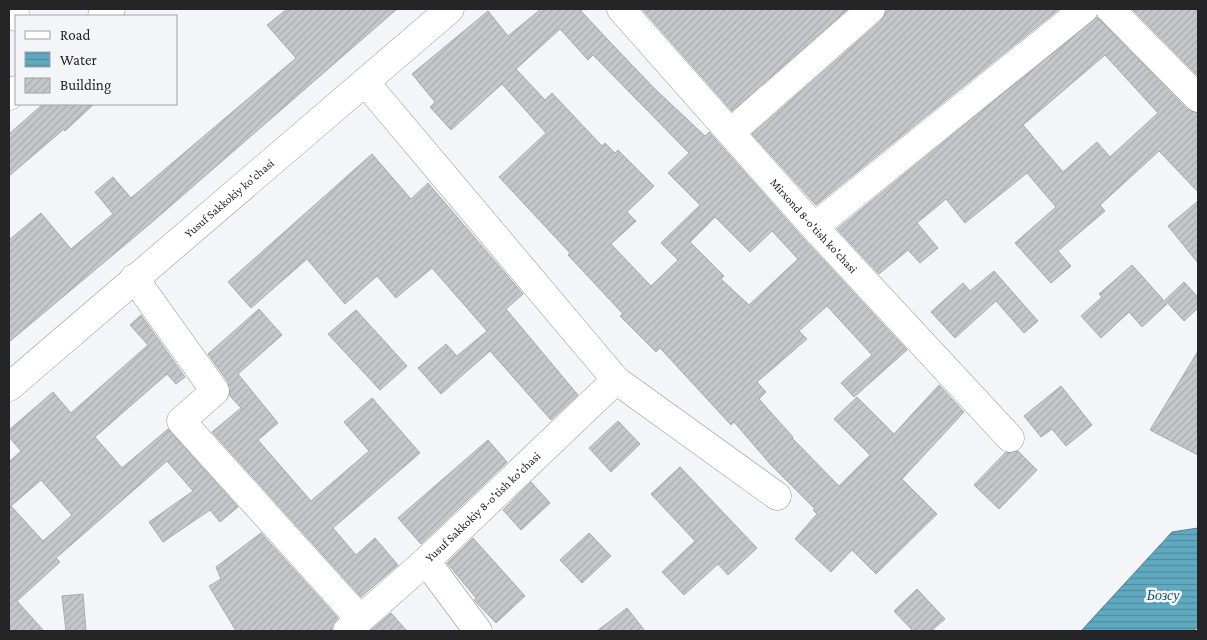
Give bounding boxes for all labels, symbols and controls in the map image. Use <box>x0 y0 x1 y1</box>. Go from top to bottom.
legend <box>15 15 178 105</box>
text: Road <box>60 27 91 43</box>
text: Water <box>60 52 97 68</box>
text: Building <box>60 77 111 94</box>
street label: Yusuf Sakkokiy ko'chasi <box>182 156 277 241</box>
street label: Mirxond 8-o'tish ko'chasi <box>767 175 860 276</box>
street label: Yusuf Sakkokiy 8-o'tish ko'chasi <box>422 449 543 565</box>
water label: Бозсу <box>1146 587 1180 603</box>

